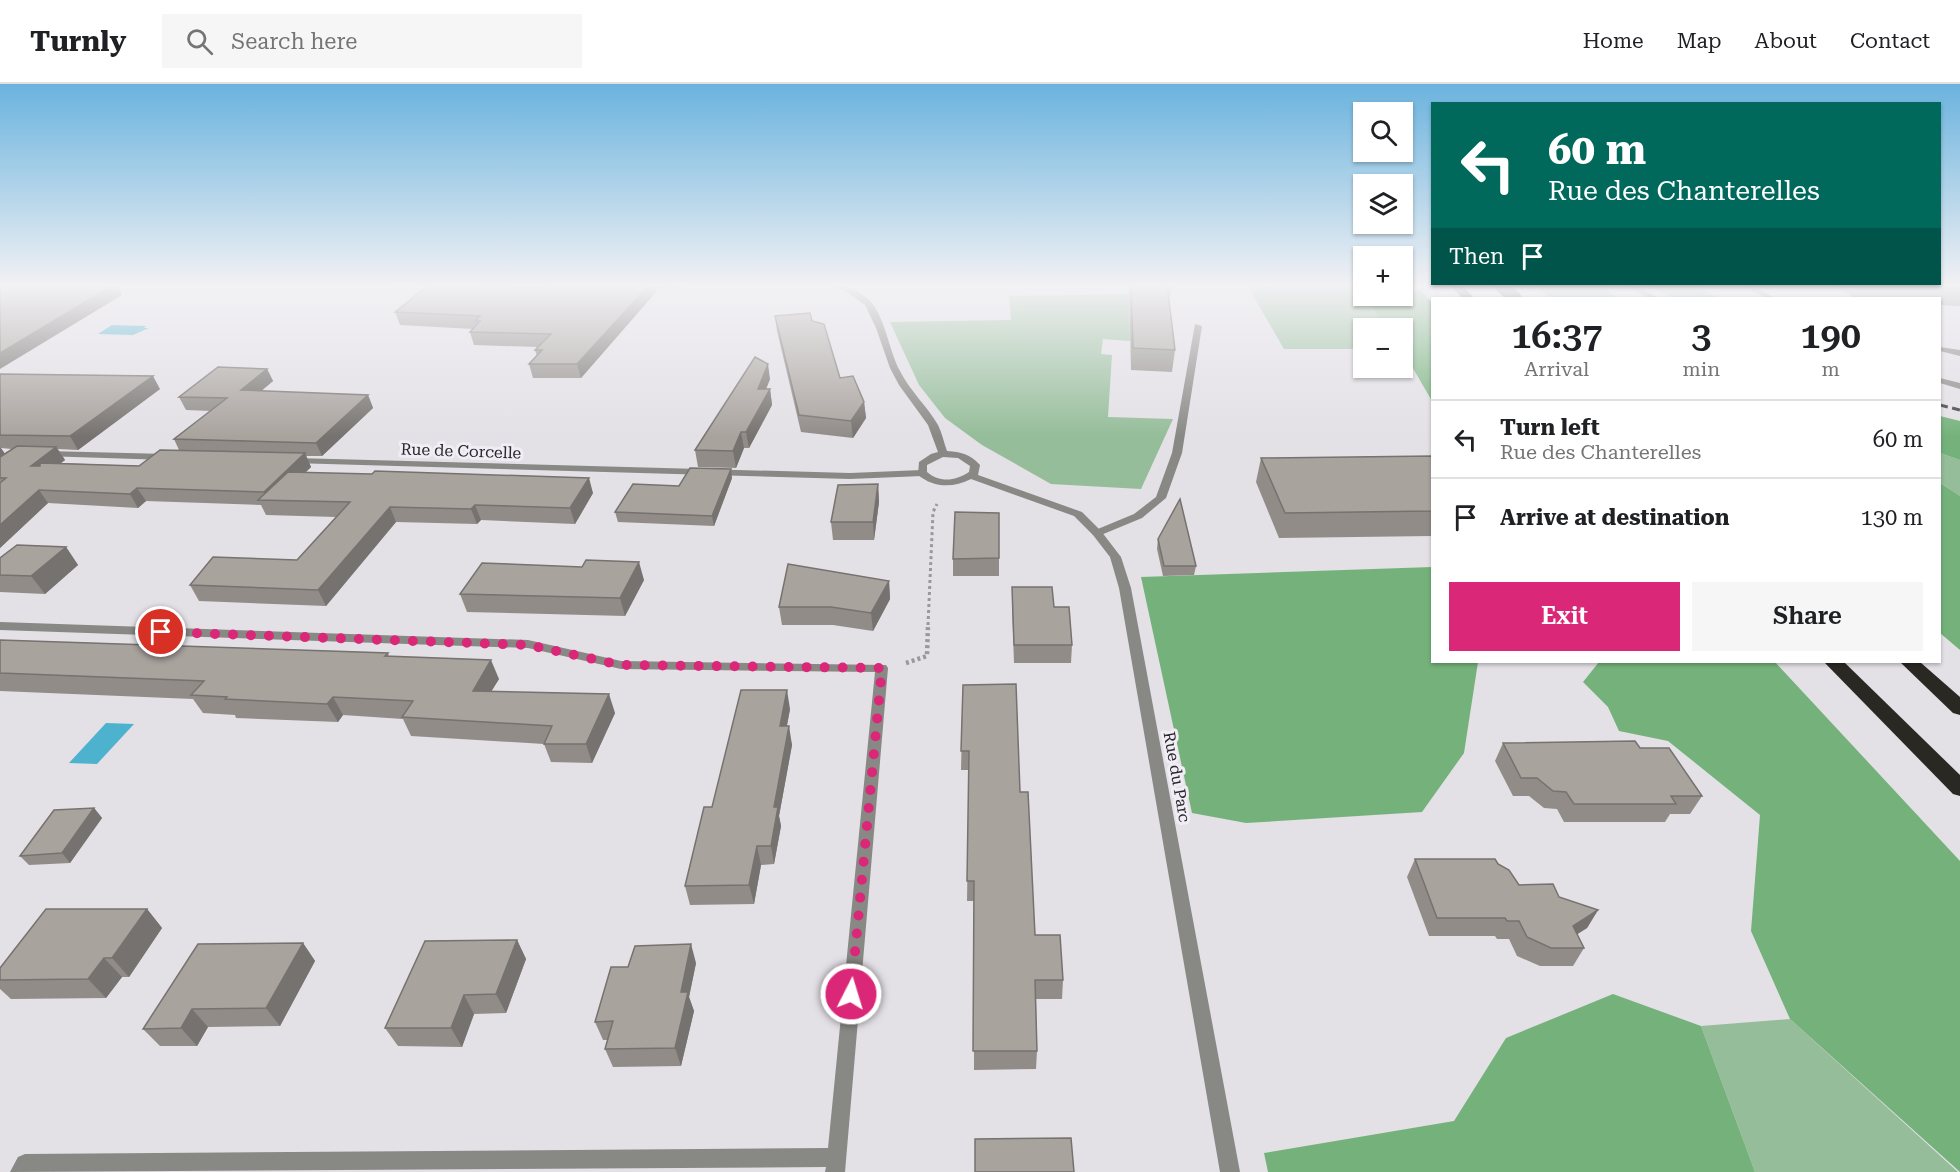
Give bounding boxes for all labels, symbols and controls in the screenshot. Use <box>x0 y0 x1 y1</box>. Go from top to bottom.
search box <box>162 14 582 68</box>
text: Turnly <box>30 25 126 58</box>
icon: search <box>183 25 216 58</box>
text: Search here <box>231 29 357 54</box>
text: Home <box>1583 29 1644 53</box>
text: Map <box>1677 29 1722 53</box>
text: About <box>1755 29 1817 53</box>
text: Contact <box>1850 29 1930 53</box>
map controls <box>1353 102 1413 378</box>
button: search <box>1353 102 1413 162</box>
text: 60 m <box>1548 125 1646 174</box>
icon: left <box>1449 126 1527 204</box>
button: layers <box>1353 174 1413 234</box>
text: Rue des Chanterelles <box>1548 175 1820 207</box>
icon: arrive <box>1516 240 1549 273</box>
text: Then <box>1449 244 1504 269</box>
button: + <box>1353 246 1413 306</box>
text: 16:37 <box>1511 315 1602 357</box>
text: 3 <box>1691 315 1711 357</box>
text: 190 <box>1800 315 1861 357</box>
button: − <box>1353 318 1413 378</box>
text: Arrival <box>1524 357 1589 381</box>
text: min <box>1683 357 1720 381</box>
text: m <box>1821 357 1840 381</box>
text: Turn left <box>1500 415 1600 440</box>
icon: left <box>1449 423 1482 456</box>
text: 60 m <box>1873 427 1923 452</box>
street label: Rue de Corcelle <box>400 439 522 463</box>
text: Rue des Chanterelles <box>1500 440 1701 464</box>
icon: arrive <box>1449 501 1482 534</box>
text: Arrive at destination <box>1500 505 1729 530</box>
text: 130 m <box>1860 505 1923 530</box>
button: Exit <box>1449 582 1680 651</box>
button: Share <box>1692 582 1923 651</box>
pin <box>135 606 186 657</box>
icon: arrive <box>144 615 177 648</box>
street label: Rue du Parc <box>1160 730 1194 824</box>
position arrow <box>819 962 883 1026</box>

